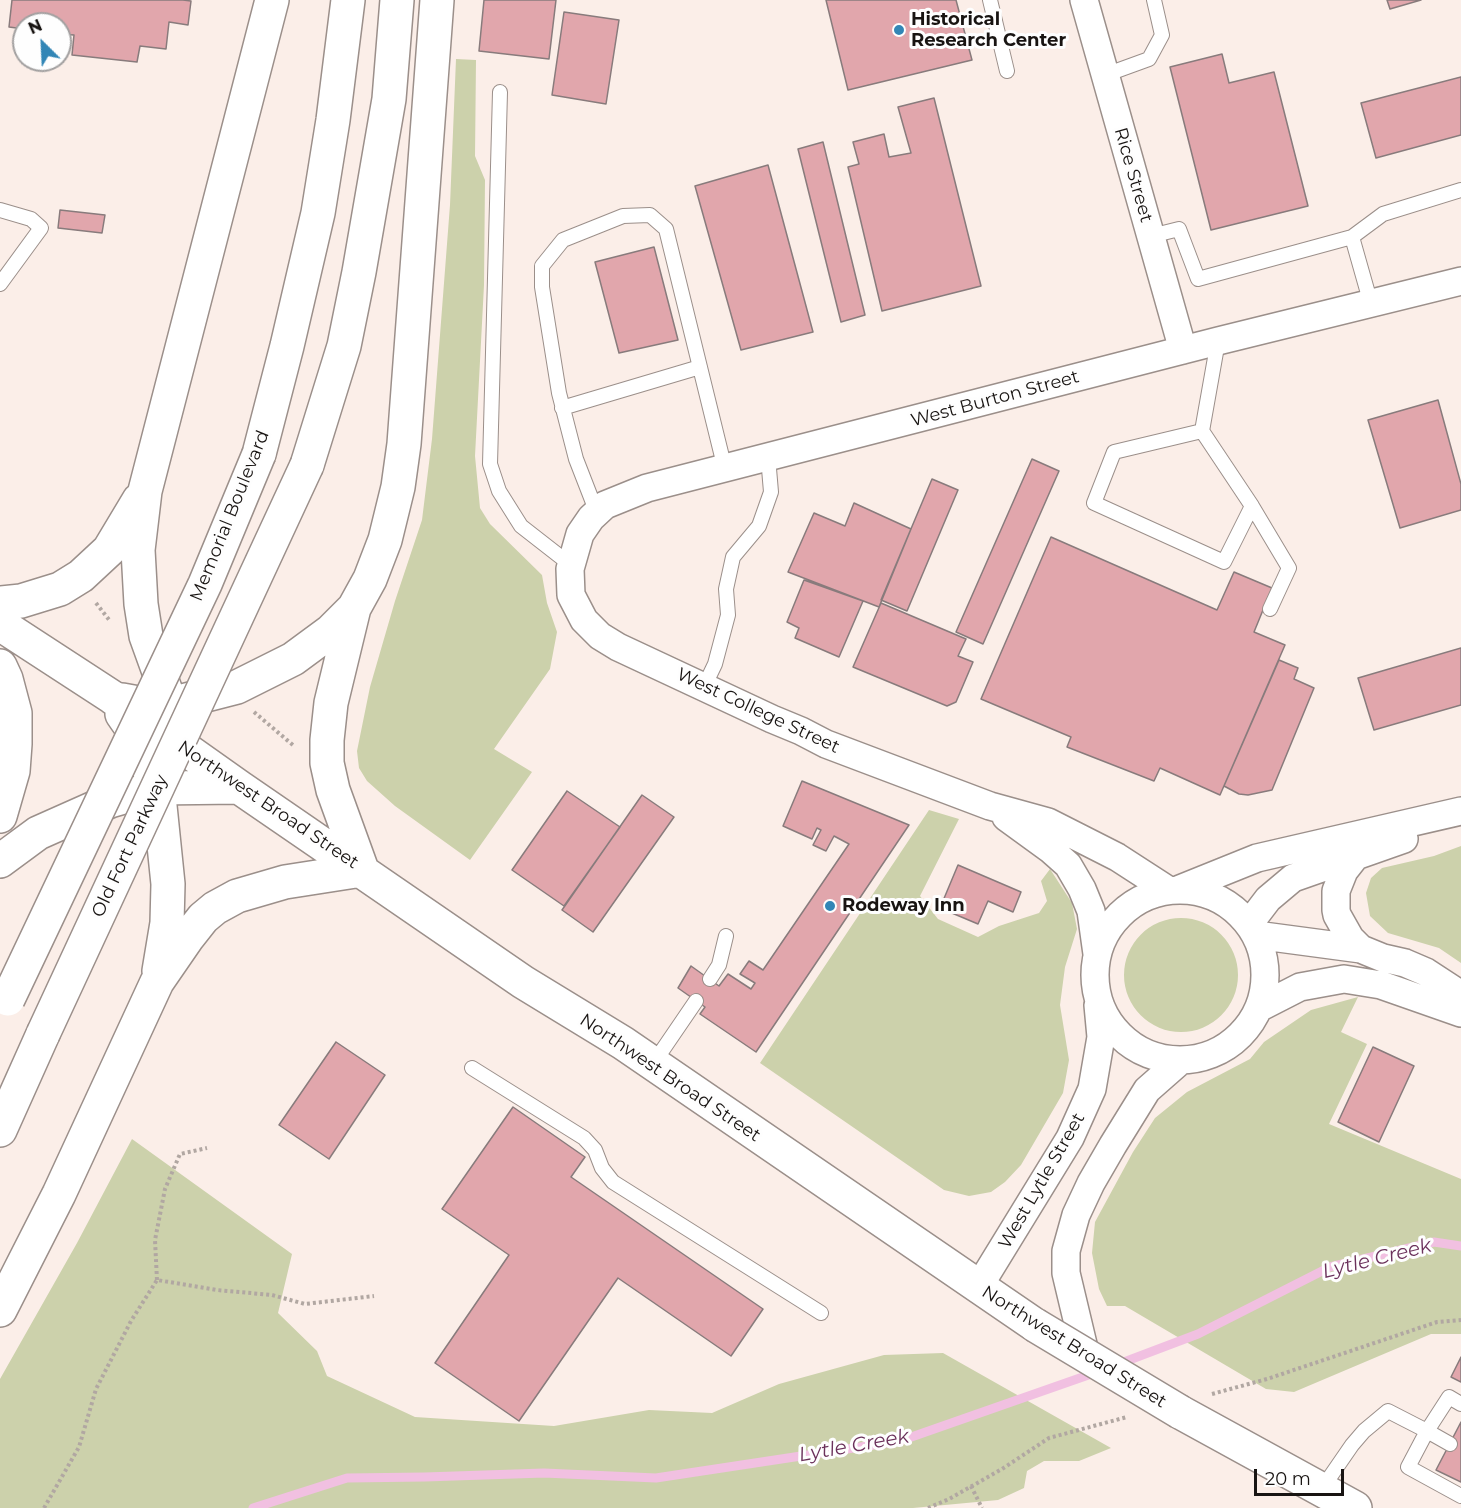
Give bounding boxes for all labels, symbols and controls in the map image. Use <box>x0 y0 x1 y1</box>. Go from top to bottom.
place label: Historical Research Center <box>911 9 1066 52</box>
north arrow <box>12 12 72 72</box>
text: N <box>26 16 45 38</box>
marker: Historical Research Center <box>892 23 906 37</box>
street label: Rice Street <box>1109 125 1157 225</box>
street label: West Burton Street <box>908 366 1082 432</box>
street label: Memorial Boulevard <box>186 427 274 605</box>
street label: West College Street <box>673 664 843 758</box>
street label: Northwest Broad Street <box>173 736 363 874</box>
street label: Old Fort Parkway <box>87 771 173 921</box>
place label: Rodeway Inn <box>842 895 965 917</box>
marker: Rodeway Inn <box>823 899 837 913</box>
street label: Northwest Broad Street <box>575 1009 765 1147</box>
street label: West Lytle Street <box>994 1109 1090 1253</box>
water label: Lytle Creek <box>1320 1234 1434 1284</box>
street label: Northwest Broad Street <box>978 1281 1170 1413</box>
water label: Lytle Creek <box>797 1424 911 1468</box>
scale bar <box>1257 1457 1347 1495</box>
text: 20 m <box>1265 1468 1311 1490</box>

